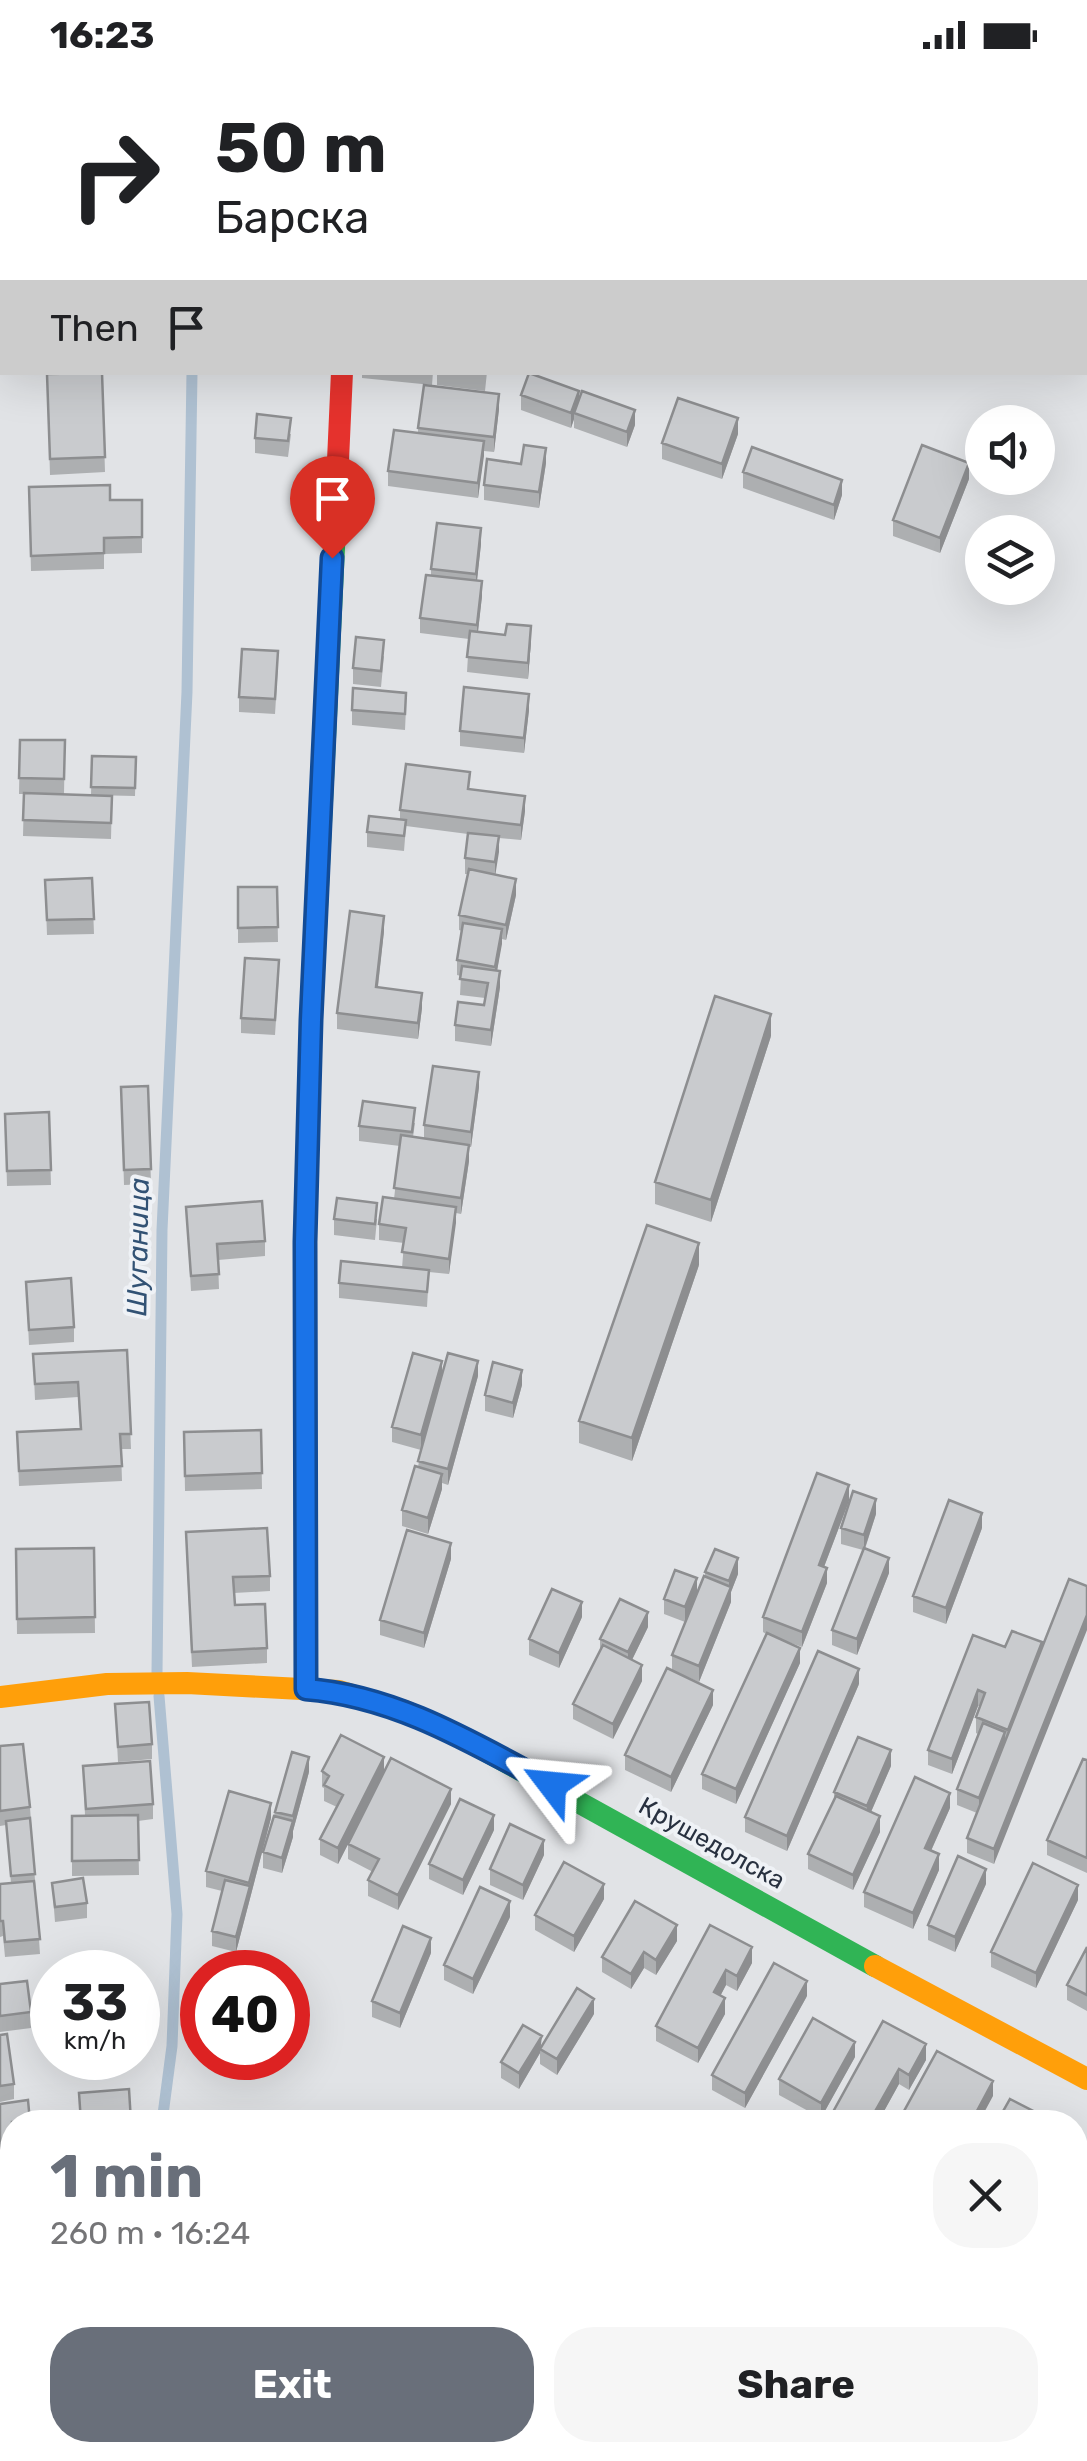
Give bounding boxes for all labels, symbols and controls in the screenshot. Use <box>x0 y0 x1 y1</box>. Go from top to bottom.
text: 16:23 <box>50 12 154 58</box>
text: 50 m <box>215 107 387 190</box>
icon: right <box>50 110 180 240</box>
text: Барска <box>215 191 369 244</box>
icon: arrive <box>159 300 214 355</box>
text: Then <box>50 305 139 351</box>
map controls <box>965 405 1055 605</box>
button: sound <box>965 405 1055 495</box>
pin <box>290 456 375 559</box>
icon: arrive <box>305 471 360 526</box>
button: layers <box>965 515 1055 605</box>
water label: Шуганица <box>120 1177 156 1317</box>
position arrow <box>500 1733 604 1837</box>
street label: Крушедолска <box>634 1791 790 1895</box>
speed limit sign: 40 <box>180 1950 310 2080</box>
text: 33 <box>62 1973 128 2033</box>
text: km/h <box>64 2026 126 2055</box>
text: 1 min <box>50 2141 203 2212</box>
button: close <box>933 2143 1038 2248</box>
text: 260 m · 16:24 <box>50 2214 250 2252</box>
button: Exit <box>50 2327 534 2442</box>
button: Share <box>554 2327 1038 2442</box>

